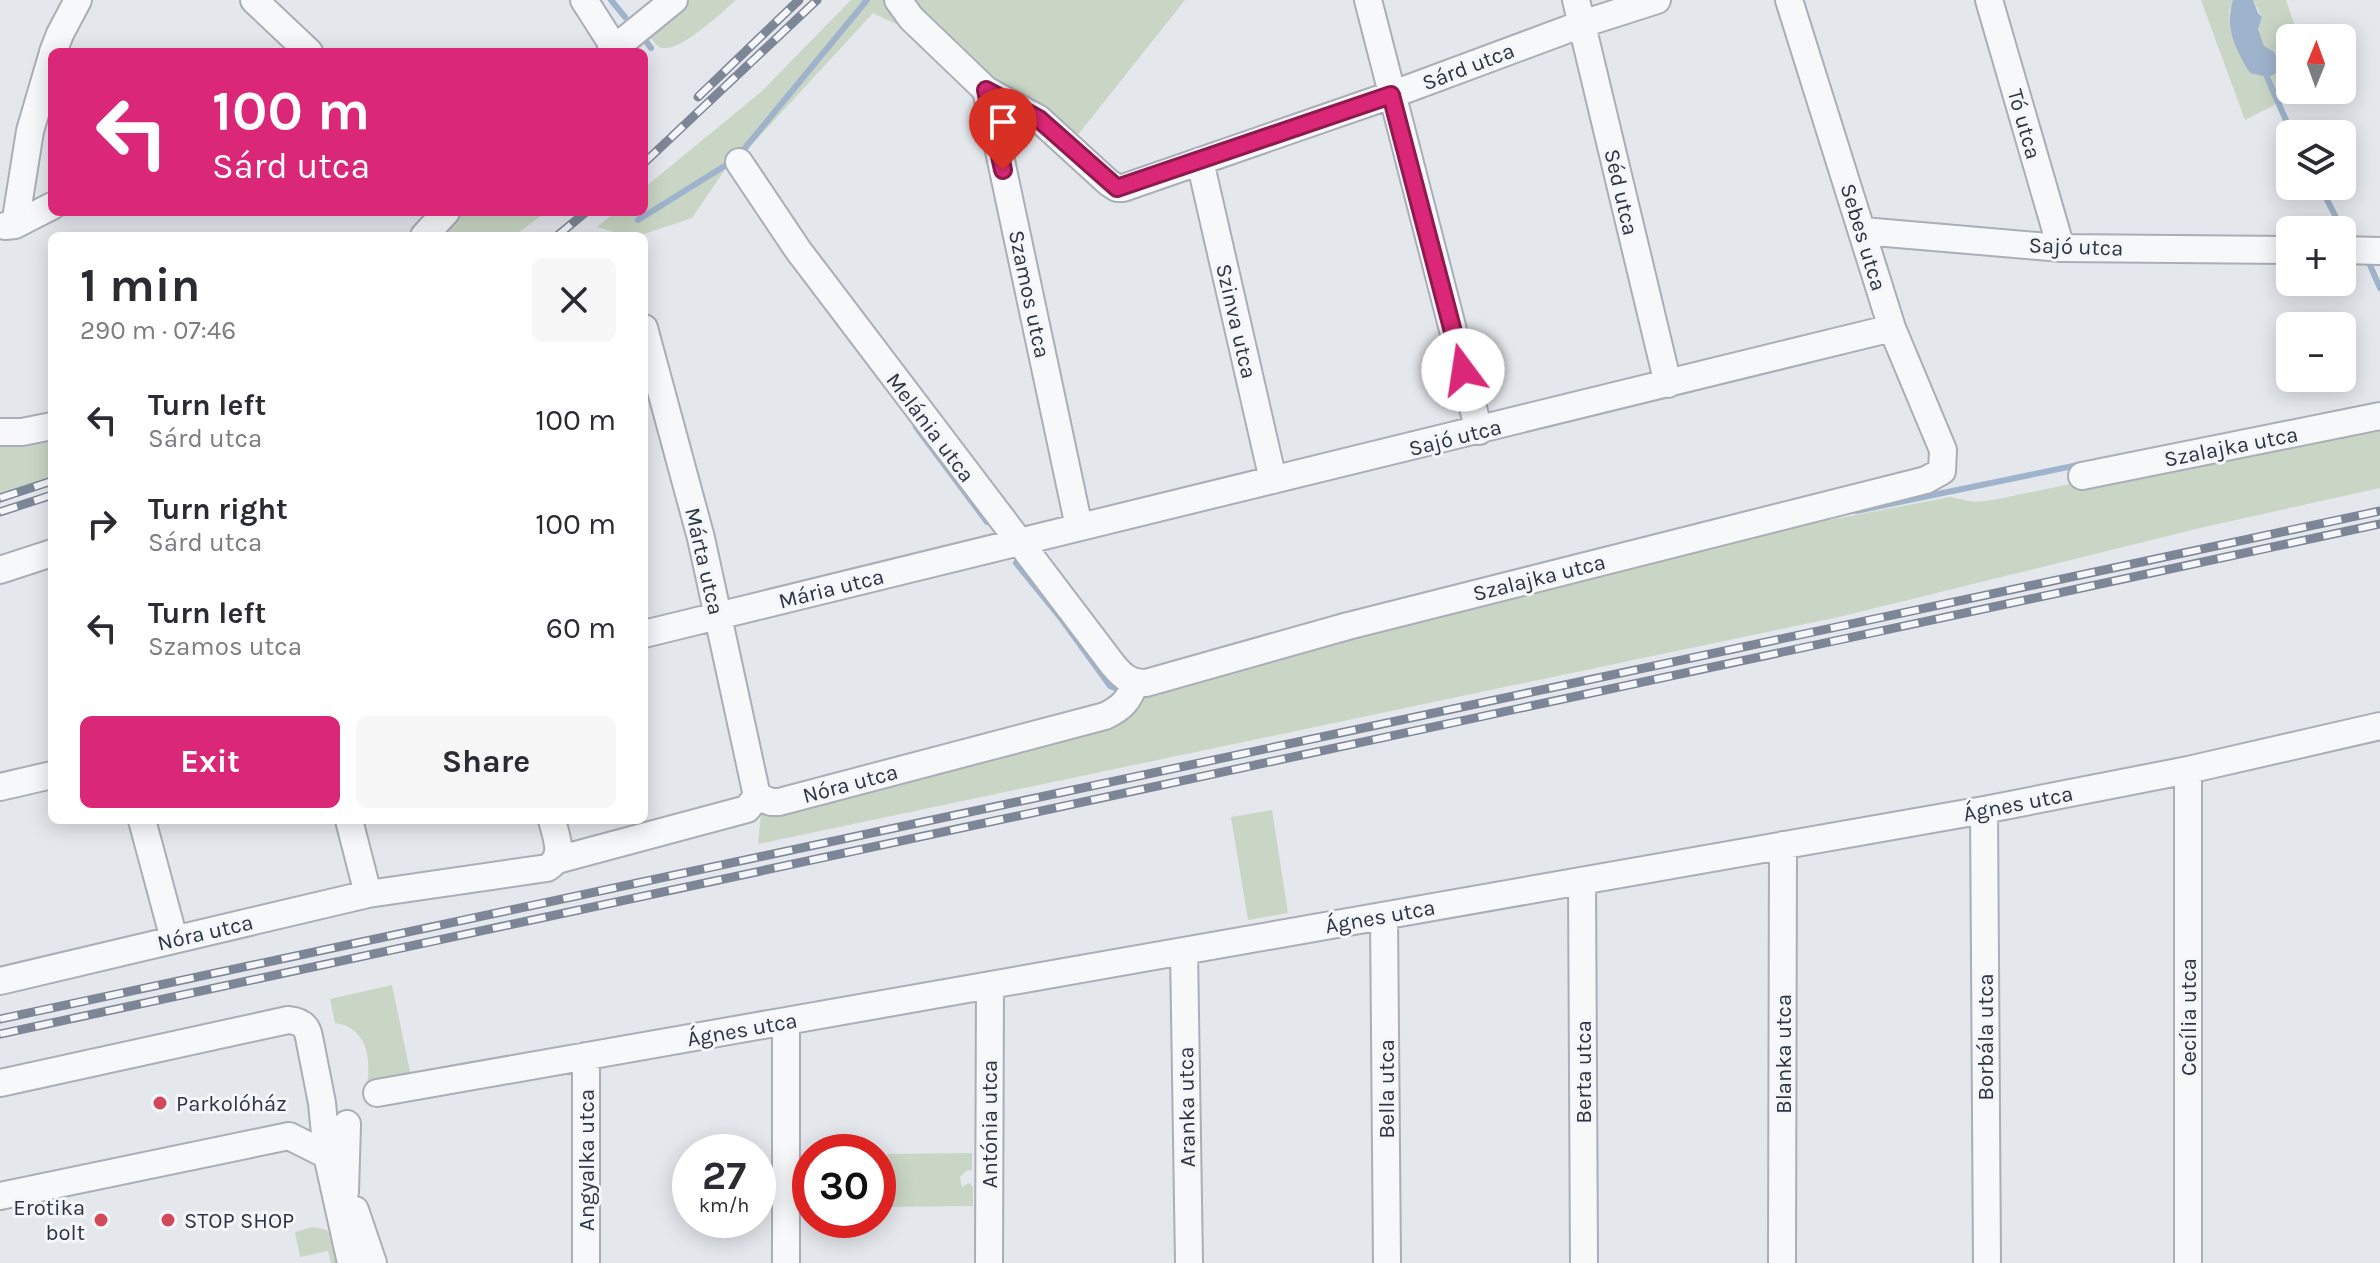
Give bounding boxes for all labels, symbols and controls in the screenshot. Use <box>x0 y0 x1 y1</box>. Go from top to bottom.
north arrow <box>2276 24 2356 104</box>
map controls <box>2276 24 2356 392</box>
street label: Sárd utca <box>1419 37 1518 96</box>
text: 100 m <box>212 78 370 143</box>
icon: left <box>80 80 184 184</box>
street label: Tó utca <box>2002 86 2046 162</box>
pin <box>969 88 1037 170</box>
icon: arrive <box>981 100 1025 144</box>
button: layers <box>2276 120 2356 200</box>
text: Sárd utca <box>212 145 370 187</box>
street label: Séd utca <box>1598 146 1644 238</box>
street label: Sebes utca <box>1834 181 1892 294</box>
button: + <box>2276 216 2356 296</box>
street label: Szamos utca <box>1003 228 1055 361</box>
street label: Sajó utca <box>2028 232 2124 262</box>
text: 1 min <box>80 257 200 313</box>
button: close <box>532 258 616 342</box>
street label: Szinva utca <box>1210 261 1262 381</box>
button: − <box>2276 312 2356 392</box>
text: 290 m · 07:46 <box>80 315 236 346</box>
position arrow <box>1421 328 1505 412</box>
street label: Melánia utca <box>881 368 980 488</box>
text: Turn left <box>148 387 266 423</box>
icon: left <box>80 398 124 442</box>
text: 100 m <box>535 402 616 438</box>
street label: Sajó utca <box>1406 414 1504 462</box>
street label: Szalajka utca <box>2162 421 2300 473</box>
text: Sárd utca <box>148 423 262 454</box>
text: Turn right <box>148 491 288 527</box>
icon: right <box>80 502 124 546</box>
street label: Márta utca <box>679 505 729 617</box>
text: 100 m <box>535 506 616 542</box>
text: Sárd utca <box>148 527 262 558</box>
street label: Szalajka utca <box>1470 549 1608 607</box>
street label: Mária utca <box>776 563 887 615</box>
text: Turn left <box>148 595 266 631</box>
icon: left <box>80 606 124 650</box>
text: 60 m <box>546 610 616 646</box>
text: Szamos utca <box>148 631 302 662</box>
button: Exit <box>80 716 340 808</box>
button: Share <box>356 716 616 808</box>
street label: Nóra utca <box>800 759 901 809</box>
street label: Ágnes utca <box>1961 780 2075 827</box>
street label: Ágnes utca <box>1323 894 1437 939</box>
street label: Nóra utca <box>155 909 256 957</box>
street label: Cecília utca <box>2176 958 2202 1076</box>
street label: Borbála utca <box>1973 973 1999 1101</box>
street label: Blanka utca <box>1771 994 1797 1114</box>
street label: Ágnes utca <box>685 1007 799 1052</box>
street label: Berta utca <box>1571 1020 1597 1124</box>
street label: Bella utca <box>1374 1039 1400 1139</box>
street label: Aranka utca <box>1173 1046 1201 1168</box>
street label: Antónia utca <box>977 1060 1003 1188</box>
street label: Angyalka utca <box>574 1089 600 1231</box>
place label: Parkolóház <box>176 1091 287 1117</box>
marker: Parkolóház <box>151 1094 169 1112</box>
speed limit sign: 30 <box>792 1134 896 1238</box>
text: 27 <box>702 1152 746 1199</box>
text: km/h <box>699 1194 749 1217</box>
place label: Erotika bolt <box>13 1195 85 1246</box>
place label: STOP SHOP <box>184 1208 294 1234</box>
marker: Erotika bolt <box>92 1211 110 1229</box>
marker: STOP SHOP <box>159 1211 177 1229</box>

